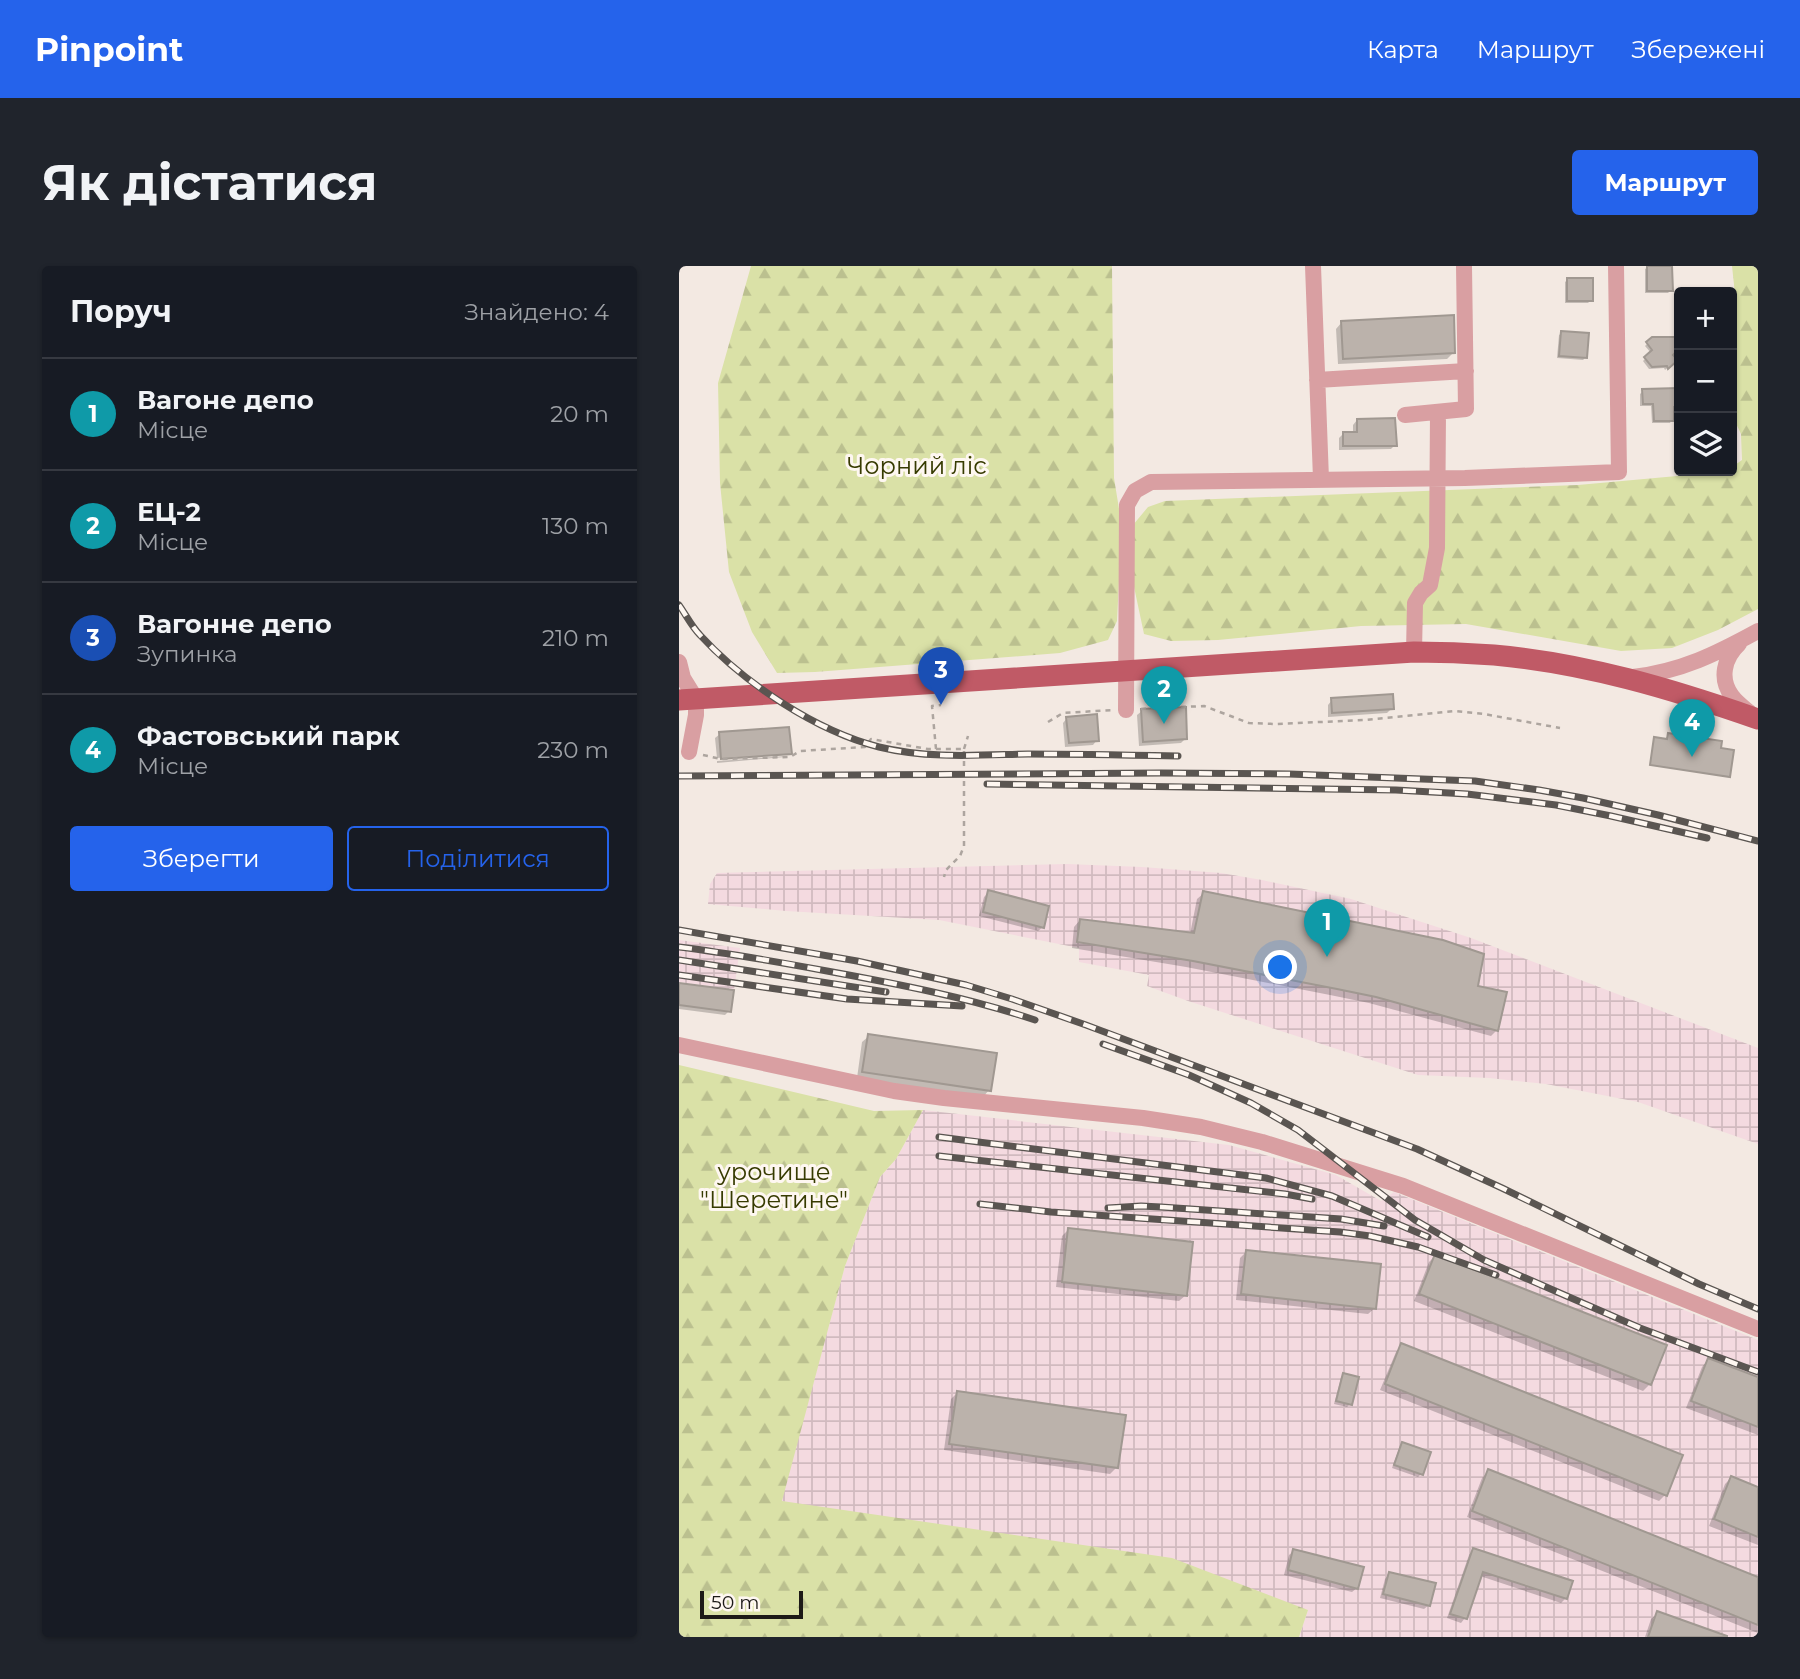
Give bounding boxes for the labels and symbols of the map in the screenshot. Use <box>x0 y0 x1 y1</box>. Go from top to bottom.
park label: Чорний ліс <box>847 451 987 480</box>
pin: 3 <box>918 647 964 705</box>
pin: 2 <box>1141 666 1187 724</box>
pin: 4 <box>1669 699 1715 757</box>
pin: 1 <box>1304 899 1350 957</box>
your location <box>1263 950 1297 984</box>
park label: урочище "Шеретине" <box>700 1157 848 1214</box>
scale bar <box>700 1588 803 1620</box>

